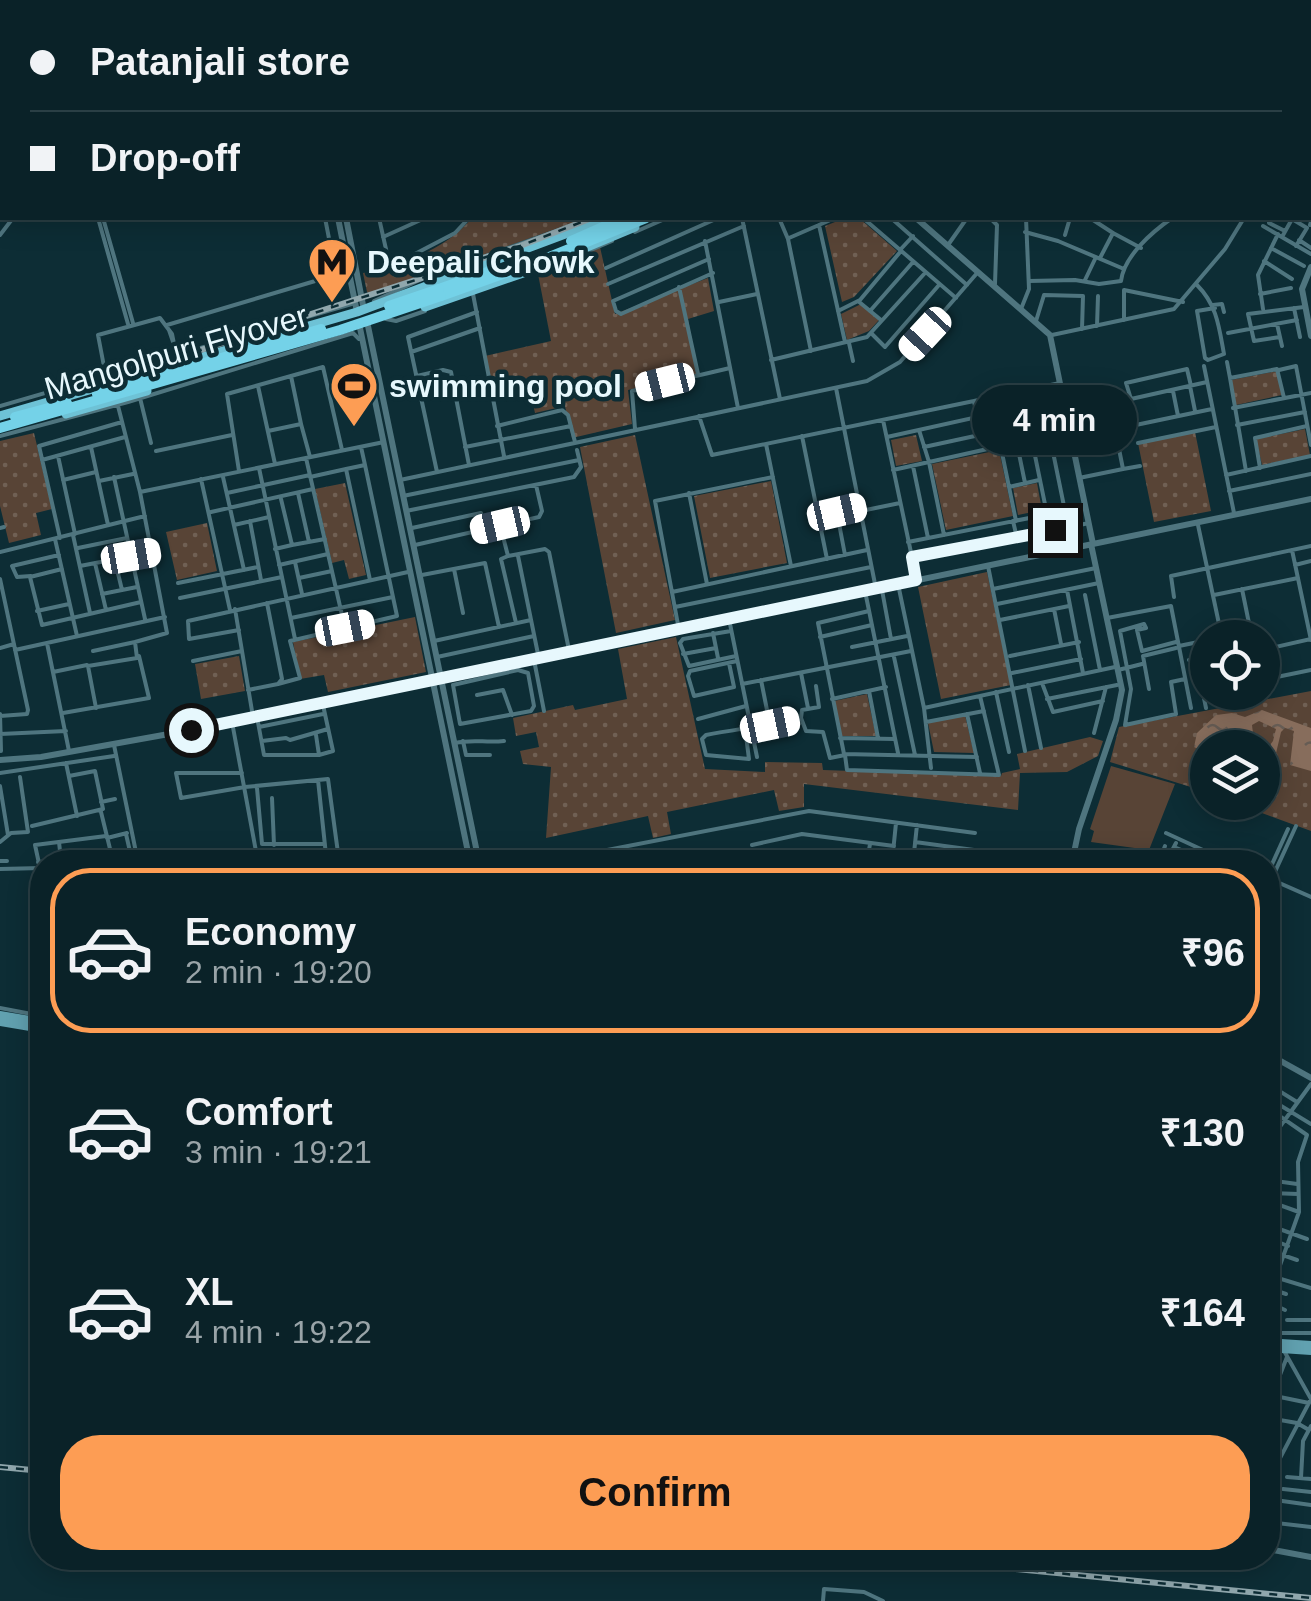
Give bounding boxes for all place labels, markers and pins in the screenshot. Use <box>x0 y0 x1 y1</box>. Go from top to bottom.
metro station icon: Deepali Chowk <box>306 236 358 304</box>
place label: Deepali Chowk <box>367 244 595 280</box>
sports icon: swimming pool <box>328 360 380 428</box>
place label: swimming pool <box>389 368 622 404</box>

